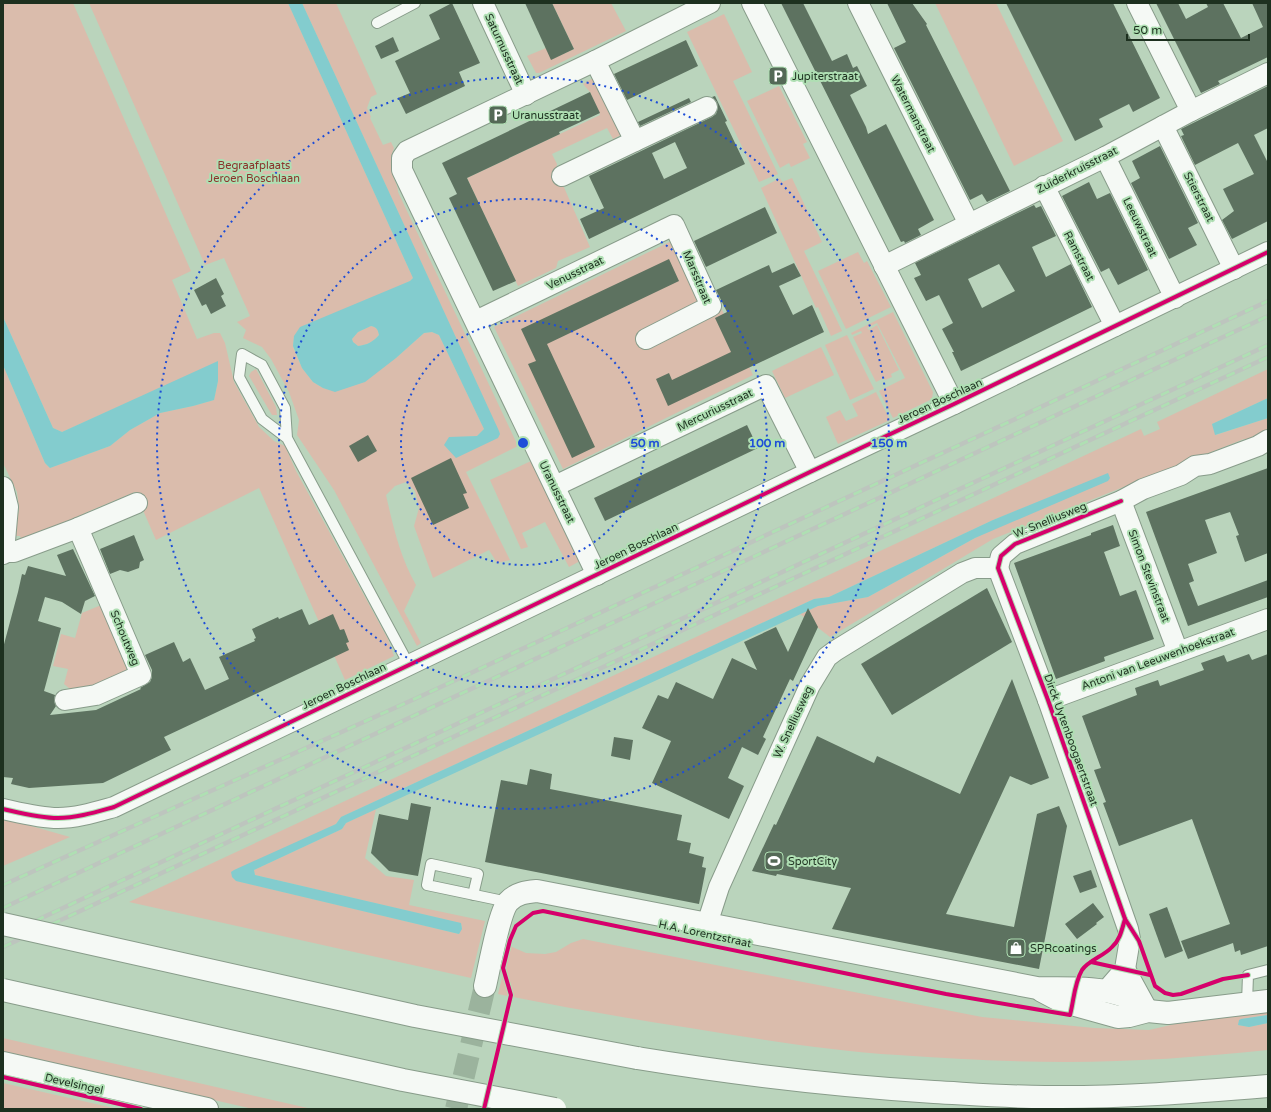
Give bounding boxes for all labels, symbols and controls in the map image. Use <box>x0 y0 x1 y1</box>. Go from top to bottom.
street label: Saturnusstraat <box>482 12 526 86</box>
scale bar <box>1127 16 1249 42</box>
text: 50 m <box>1133 23 1162 37</box>
parking icon: Jupiterstraat <box>767 65 789 87</box>
place label: Jupiterstraat <box>792 70 858 83</box>
street label: Watermanstraat <box>888 73 938 155</box>
parking icon: Uranusstraat <box>487 104 509 126</box>
place label: Uranusstraat <box>512 109 579 122</box>
street label: Zuiderkruisstraat <box>1034 144 1120 196</box>
park label: Begraafplaats Jeroen Boschlaan <box>208 159 300 185</box>
street label: Stierstraat <box>1181 170 1217 224</box>
street label: Leeuwstraat <box>1120 195 1160 259</box>
street label: Ramstraat <box>1061 229 1097 283</box>
street label: Marsstraat <box>680 249 714 305</box>
street label: Venusstraat <box>544 254 606 292</box>
street label: Jeroen Boschlaan <box>896 376 984 426</box>
street label: Mercuriusstraat <box>675 386 755 434</box>
centre of rings <box>516 436 530 450</box>
text: 50 m <box>630 436 660 450</box>
text: 100 m <box>749 436 785 450</box>
text: 150 m <box>871 436 907 450</box>
street label: Uranusstraat <box>536 459 578 525</box>
street label: W. Snelliusweg <box>1011 499 1089 541</box>
street label: Jeroen Boschlaan <box>592 520 680 572</box>
street label: Simon Stevinstraat <box>1125 528 1173 624</box>
street label: Schoutweg <box>108 608 142 668</box>
street label: Antoni van Leeuwenhoekstraat <box>1080 625 1236 693</box>
street label: Jeroen Boschlaan <box>300 660 388 712</box>
street label: Dirck Uytenboogaertstraat <box>1041 672 1101 808</box>
street label: W. Snelliusweg <box>771 684 815 760</box>
sports icon: SportCity <box>763 850 785 872</box>
place label: SportCity <box>788 855 837 868</box>
street label: H.A. Lorentzstraat <box>657 918 753 950</box>
shop icon: SPRcoatings <box>1005 937 1027 959</box>
place label: SPRcoatings <box>1030 942 1096 955</box>
street label: Develsingel <box>44 1071 104 1097</box>

